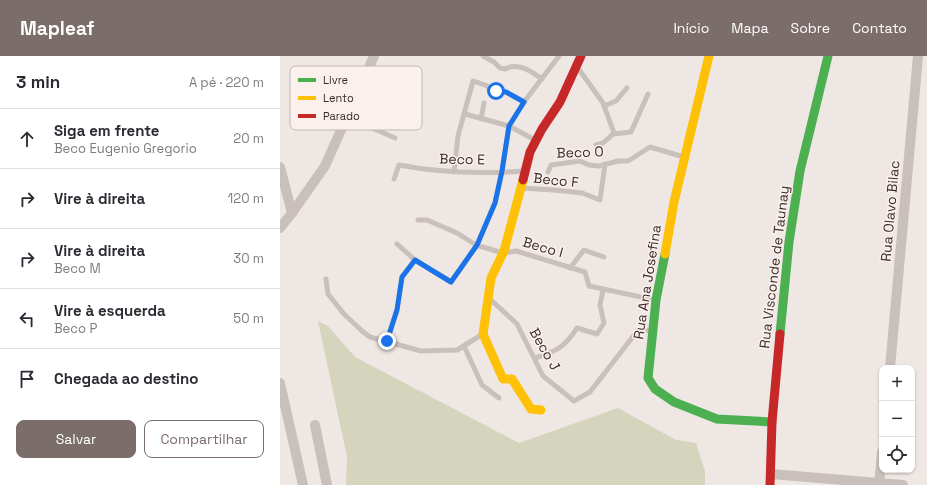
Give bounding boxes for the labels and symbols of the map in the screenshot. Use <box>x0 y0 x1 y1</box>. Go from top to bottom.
legend <box>290 66 422 130</box>
text: Livre <box>323 73 348 87</box>
route start <box>487 82 505 100</box>
text: Lento <box>323 91 354 105</box>
text: Parado <box>323 109 360 123</box>
street label: Beco O <box>556 142 604 162</box>
street label: Beco E <box>439 150 485 168</box>
street label: Rua Olavo Bilac <box>877 160 903 262</box>
street label: Beco F <box>532 169 580 191</box>
street label: Rua Visconde de Taunay <box>755 185 793 349</box>
street label: Rua Ana Josefina <box>629 223 665 341</box>
street label: Beco I <box>521 233 565 261</box>
street label: Beco J <box>526 324 564 374</box>
route end <box>378 332 396 350</box>

